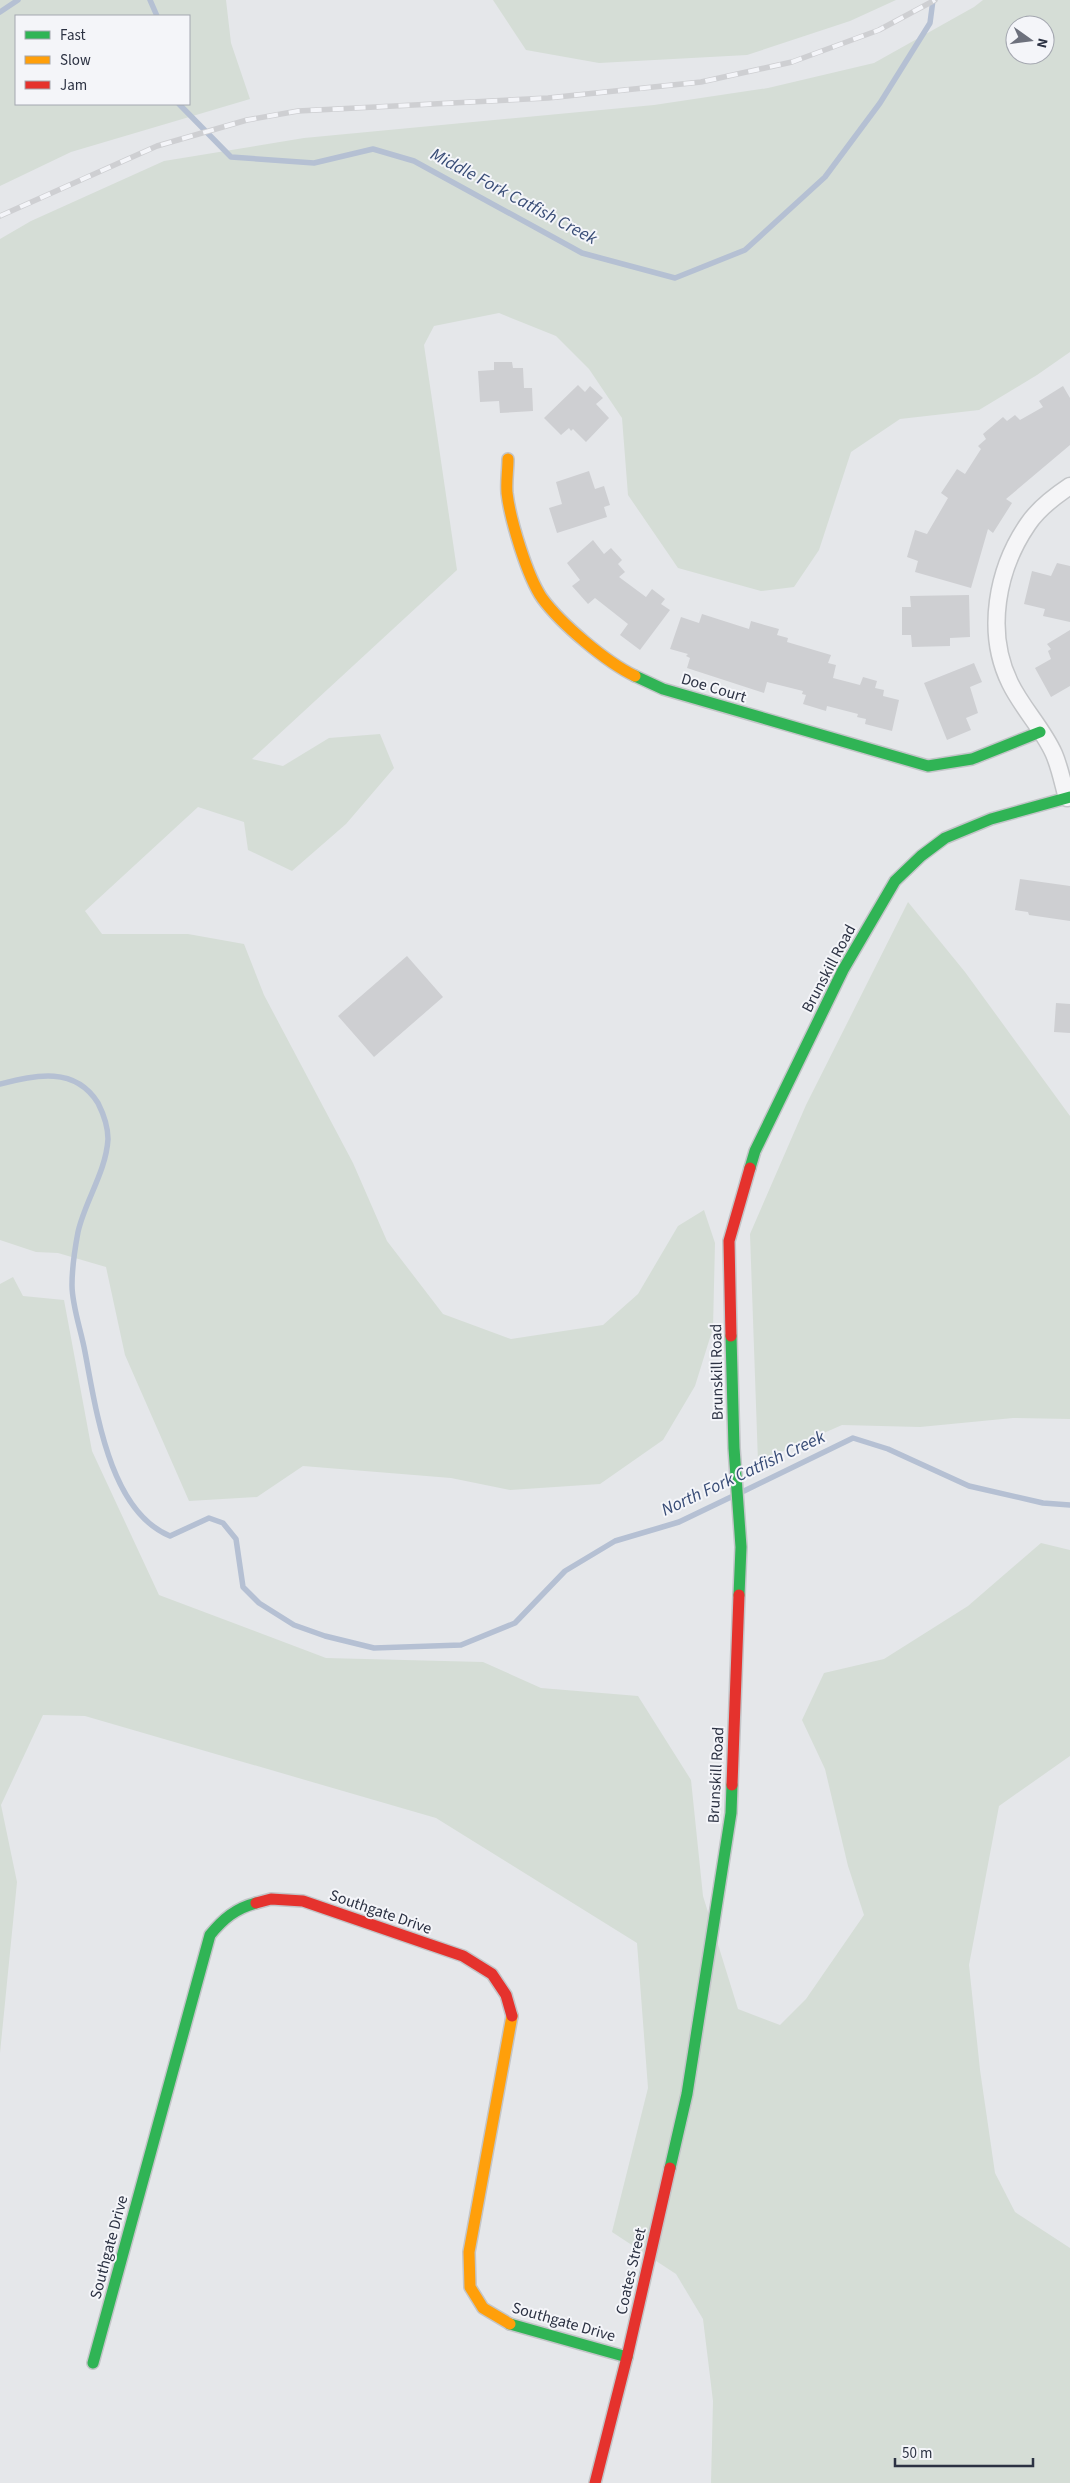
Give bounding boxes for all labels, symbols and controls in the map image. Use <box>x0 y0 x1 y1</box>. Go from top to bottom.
legend <box>15 15 190 105</box>
north arrow <box>1005 15 1055 65</box>
text: Fast <box>60 25 86 46</box>
text: N <box>1031 36 1052 50</box>
text: Slow <box>60 50 91 71</box>
text: Jam <box>60 75 87 96</box>
water label: Middle Fork Catfish Creek <box>426 142 602 251</box>
street label: Doe Court <box>678 668 750 708</box>
street label: Brunskill Road <box>796 921 861 1016</box>
street label: Brunskill Road <box>705 1323 729 1421</box>
water label: North Fork Catfish Creek <box>657 1424 830 1522</box>
street label: Brunskill Road <box>702 1726 730 1824</box>
street label: Southgate Drive <box>327 1884 435 1940</box>
street label: Southgate Drive <box>85 2193 133 2302</box>
street label: Coates Street <box>610 2225 652 2317</box>
street label: Southgate Drive <box>509 2297 618 2347</box>
scale bar <box>895 2436 1032 2468</box>
text: 50 m <box>902 2443 932 2464</box>

